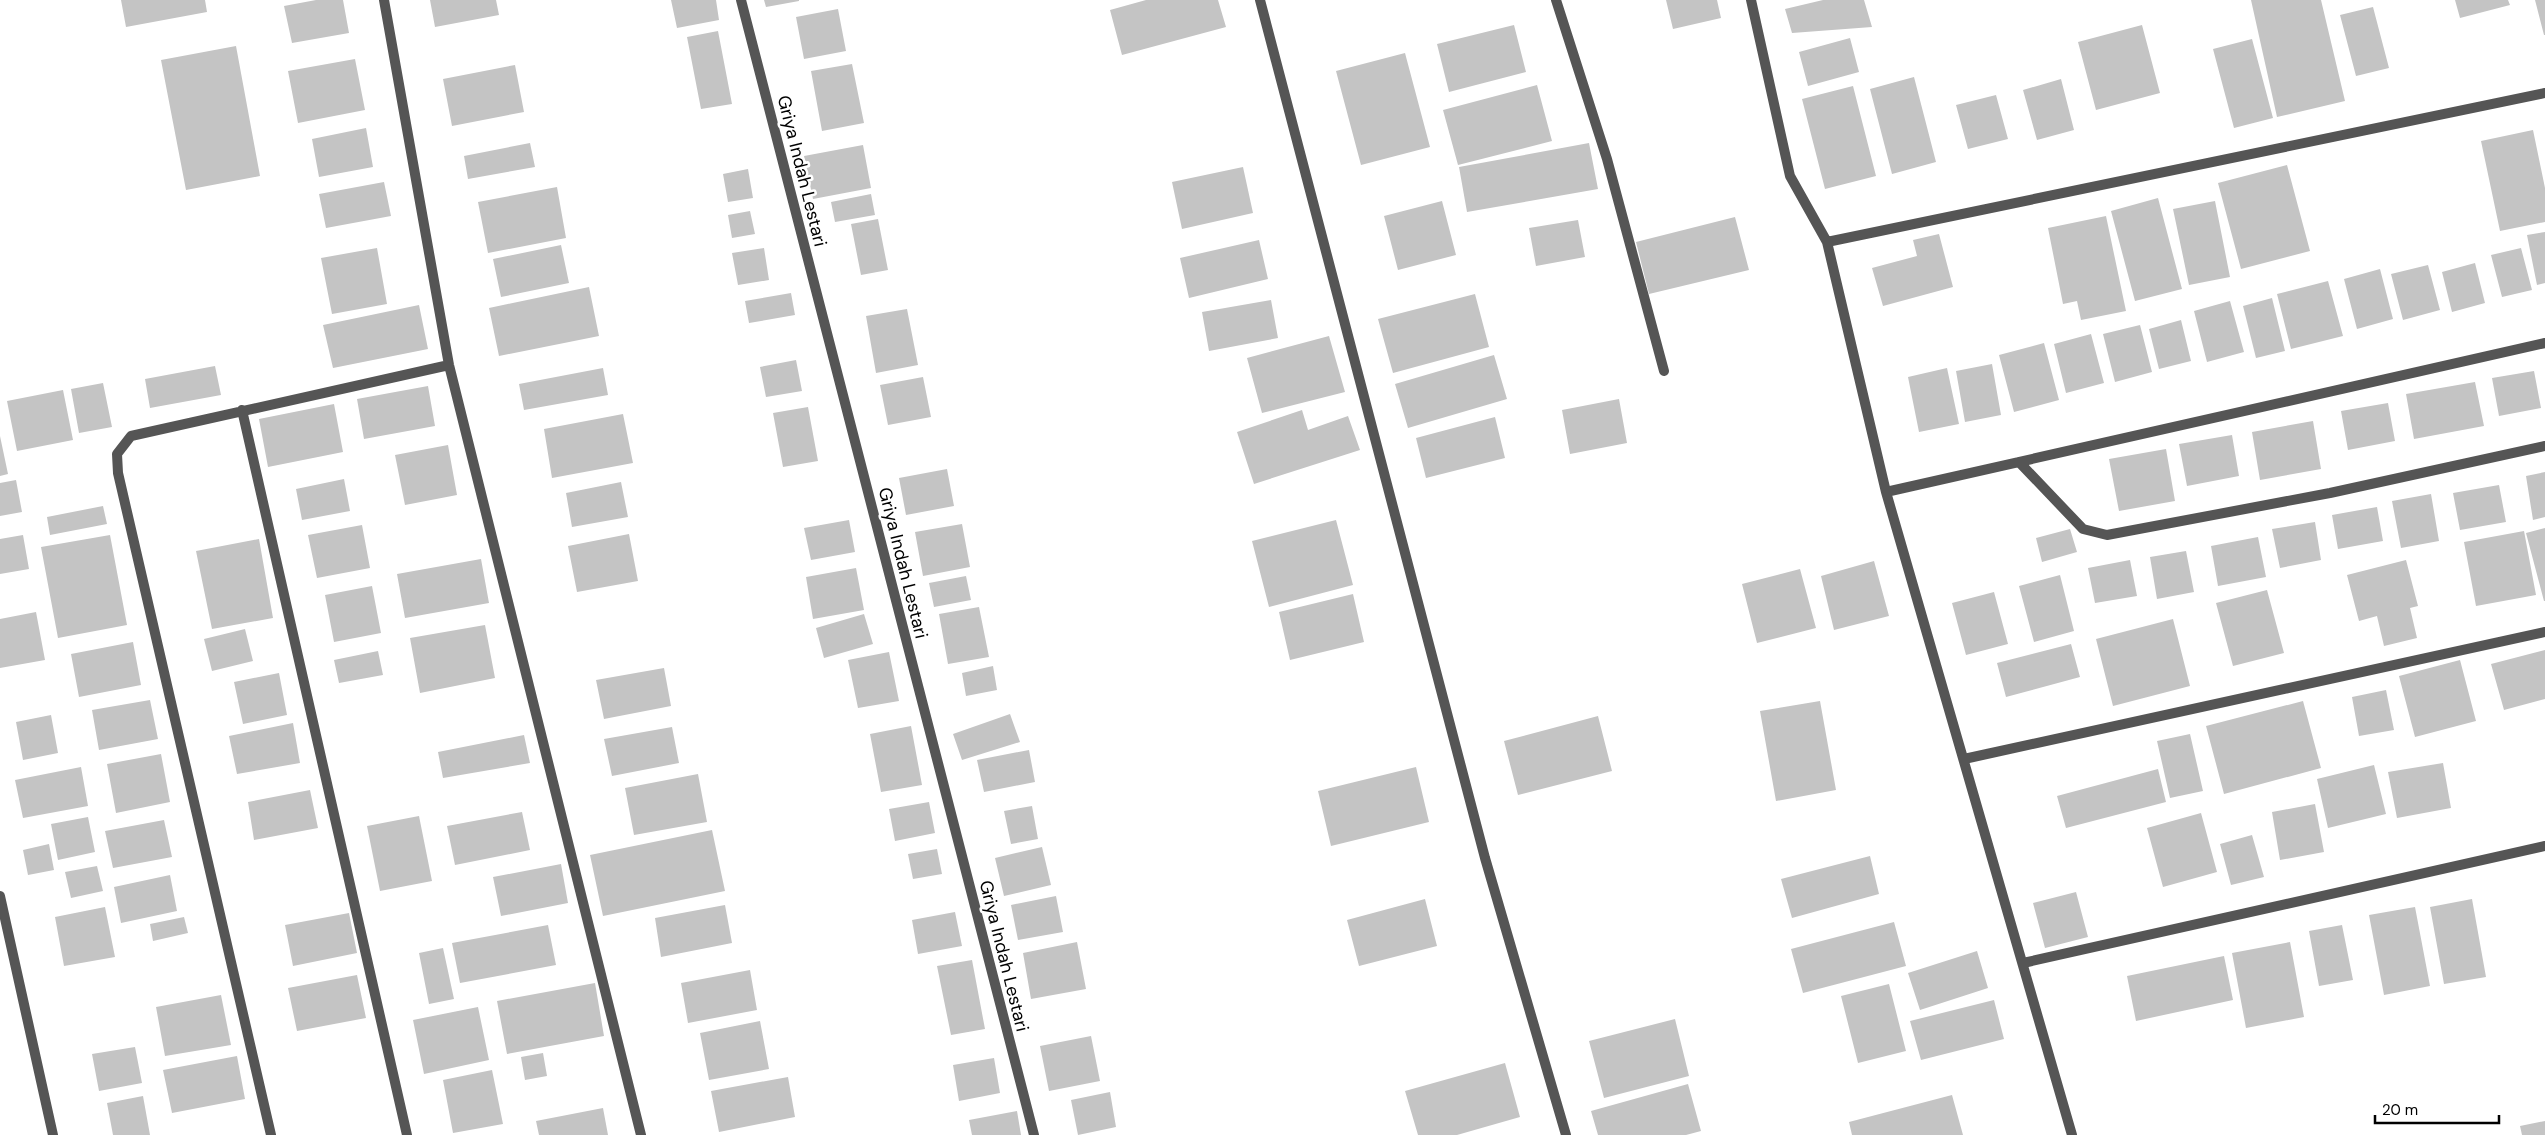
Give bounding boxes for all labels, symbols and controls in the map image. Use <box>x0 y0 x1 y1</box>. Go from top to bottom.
street label: Griya Indah Lestari <box>772 93 832 249</box>
street label: Griya Indah Lestari <box>873 485 933 641</box>
street label: Griya Indah Lestari <box>974 878 1034 1034</box>
scale bar <box>2375 1092 2499 1124</box>
text: 20 m <box>2382 1100 2418 1120</box>

